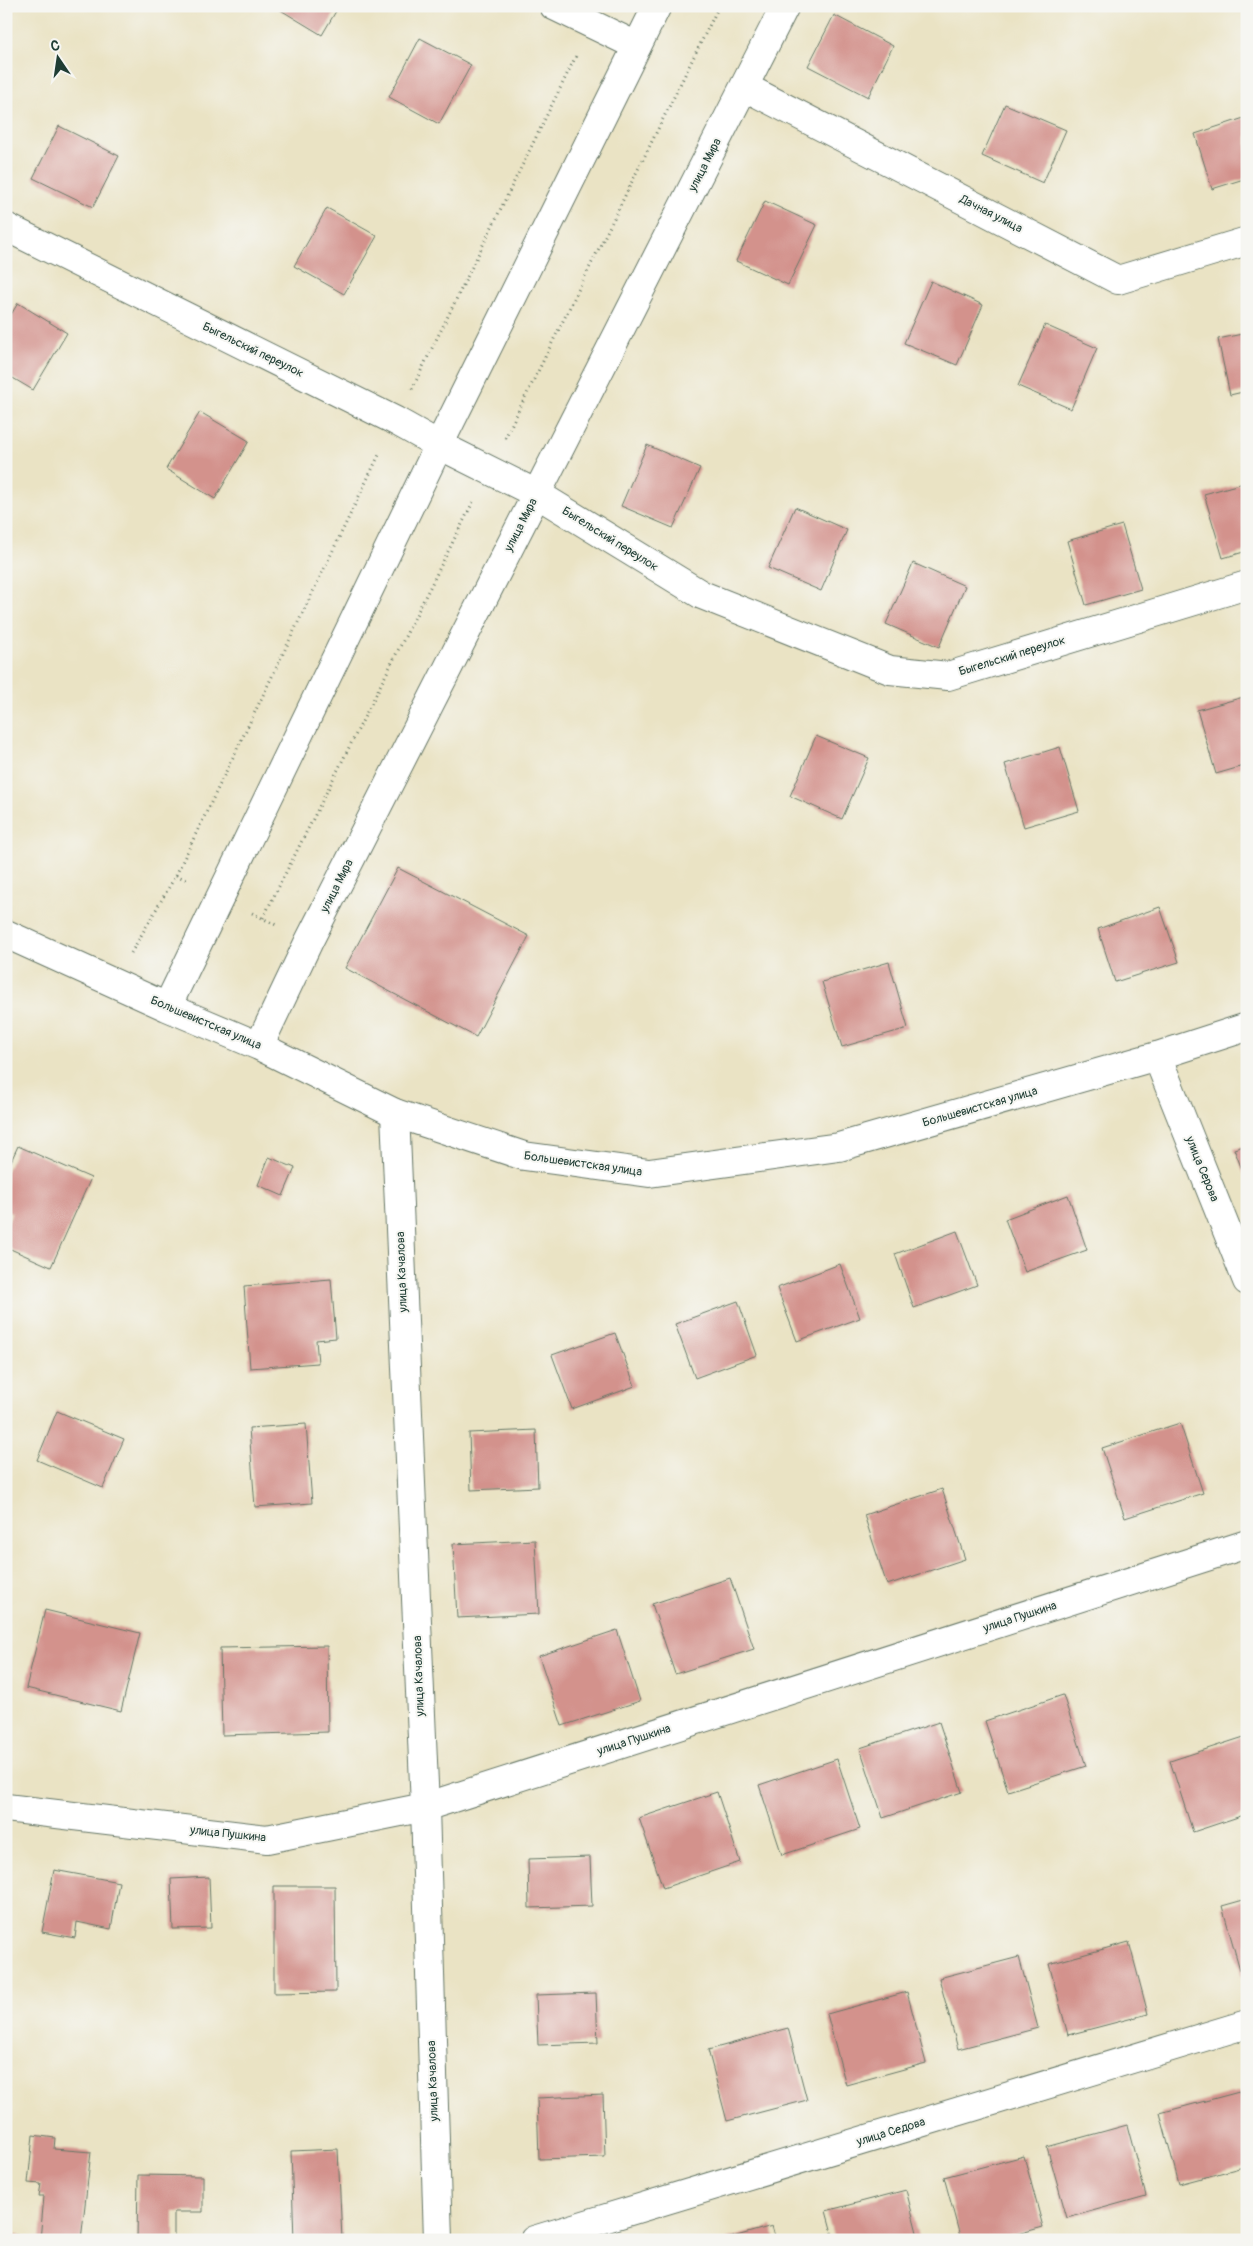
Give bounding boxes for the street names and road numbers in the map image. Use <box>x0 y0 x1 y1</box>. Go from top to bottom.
street label: улица Мира <box>685 136 725 195</box>
street label: Дачная улица <box>956 191 1025 236</box>
street label: Быгельский переулок <box>200 319 306 381</box>
street label: улица Мира <box>501 496 541 555</box>
street label: Быгельский переулок <box>559 503 661 575</box>
street label: Быгельский переулок <box>957 633 1067 679</box>
street label: улица Мира <box>317 857 357 916</box>
street label: Большевистская улица <box>148 993 264 1053</box>
street label: Большевистская улица <box>921 1083 1040 1131</box>
street label: улица Серова <box>1182 1133 1222 1204</box>
street label: Большевистская улица <box>523 1148 643 1180</box>
street label: улица Качалова <box>393 1231 411 1314</box>
street label: улица Пушкина <box>980 1598 1059 1636</box>
street label: улица Качалова <box>410 1635 428 1718</box>
street label: улица Пушкина <box>594 1721 673 1759</box>
street label: улица Пушкина <box>188 1822 267 1845</box>
street label: улица Качалова <box>424 2040 442 2123</box>
street label: улица Седова <box>854 2114 928 2150</box>

